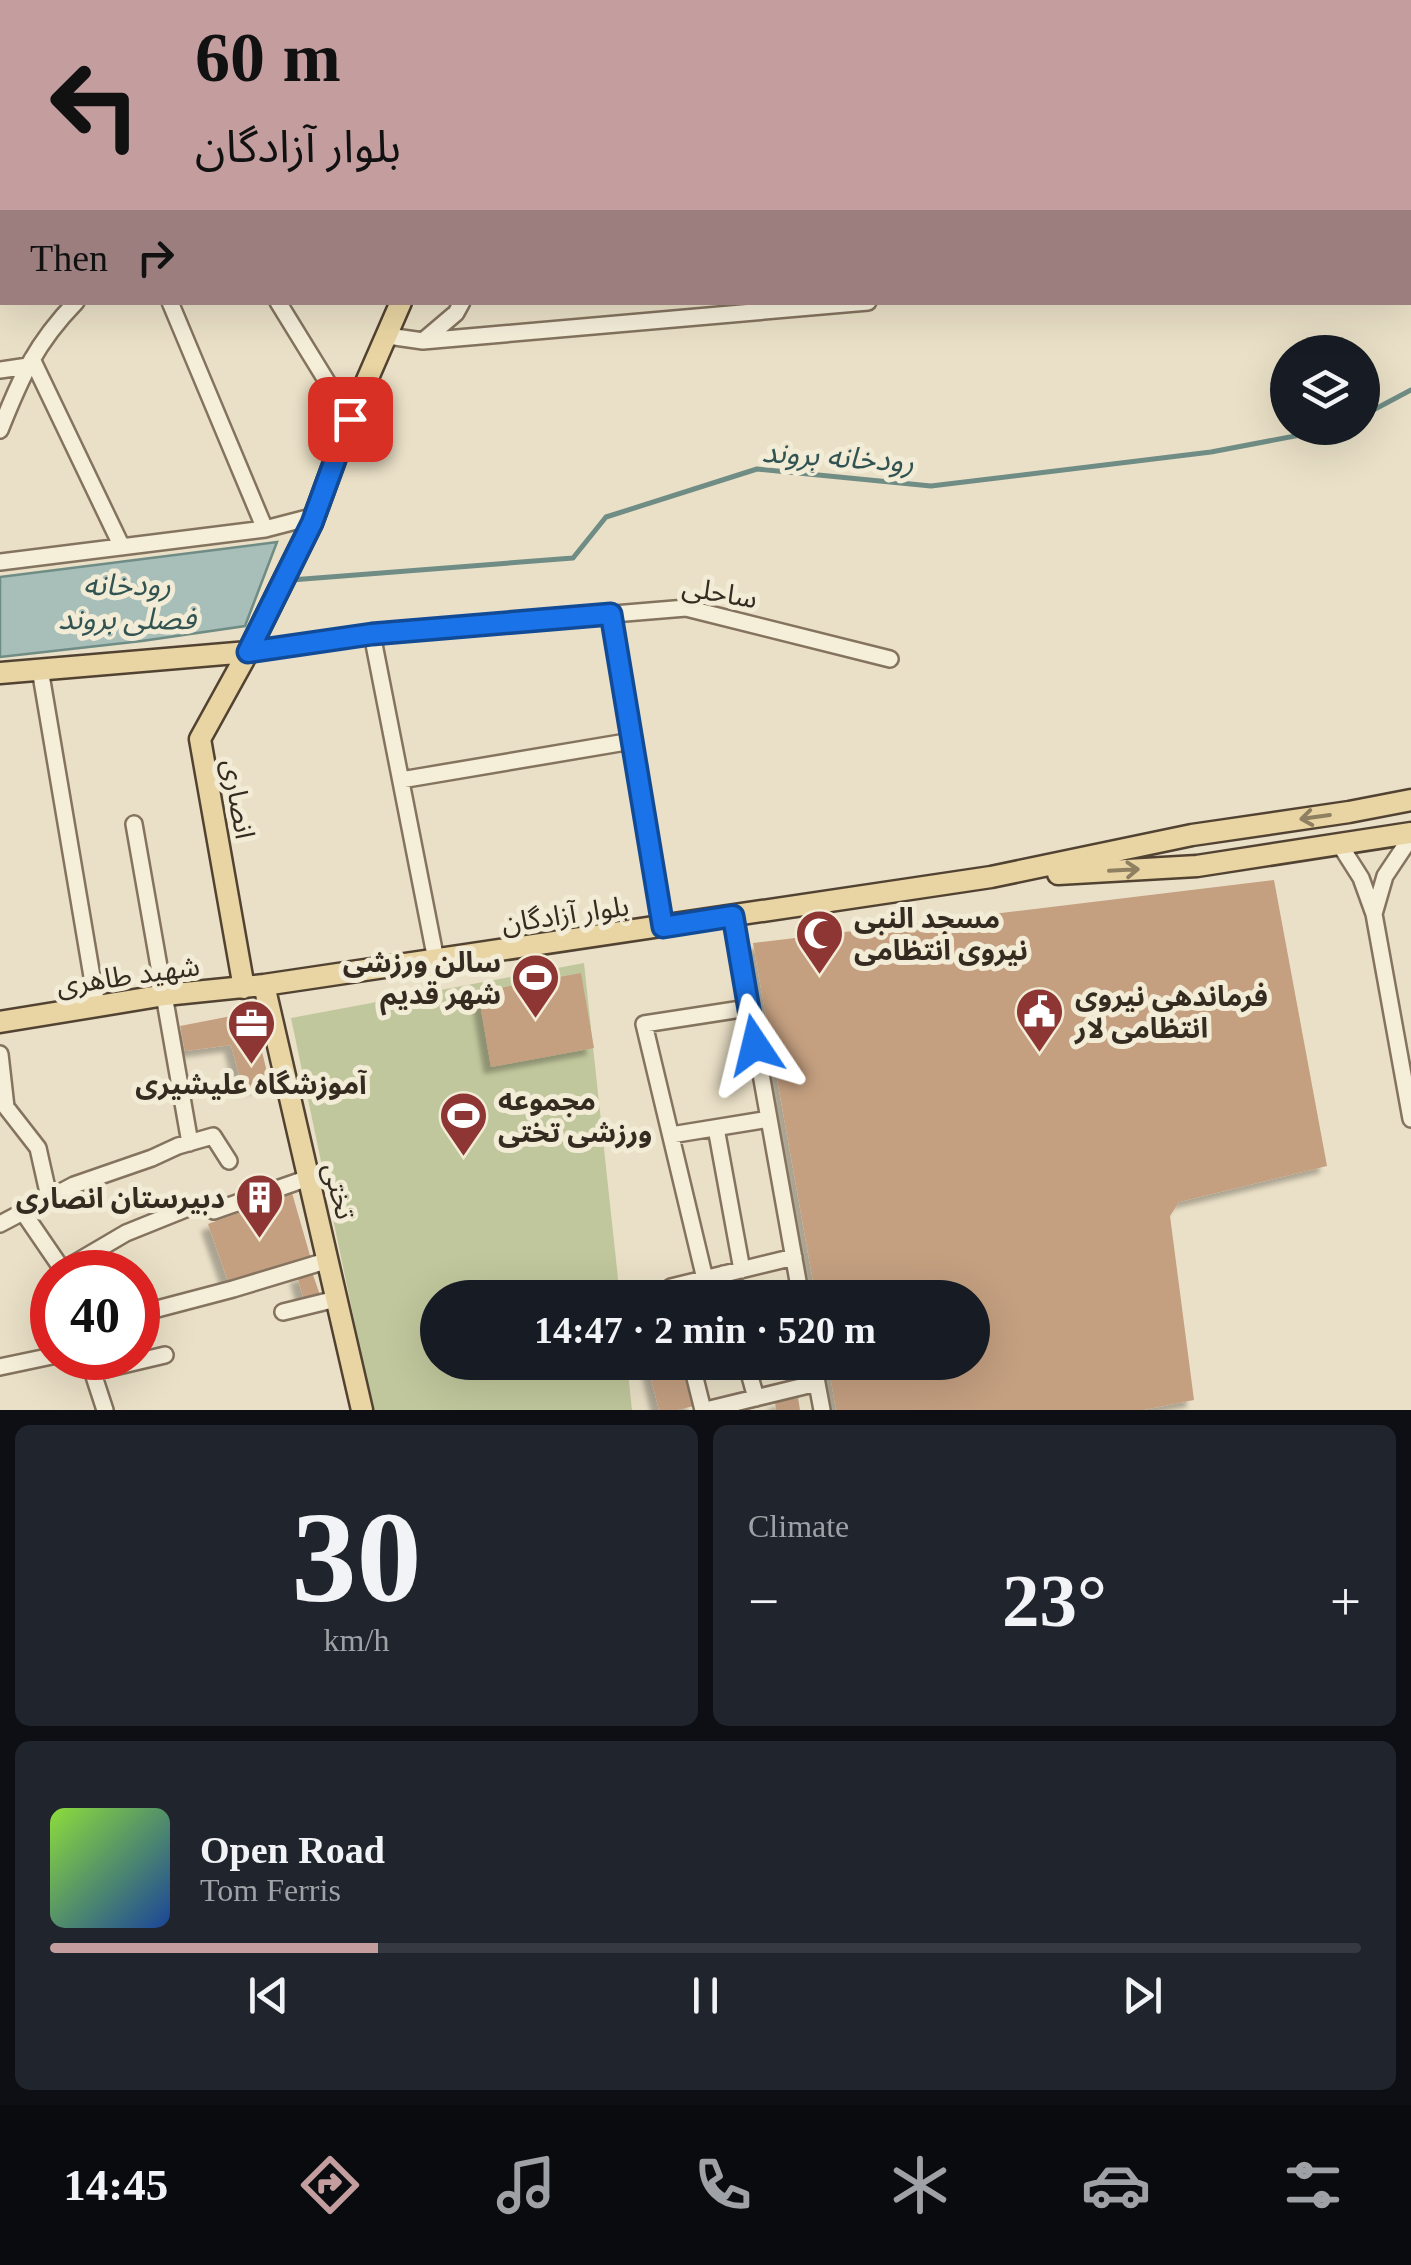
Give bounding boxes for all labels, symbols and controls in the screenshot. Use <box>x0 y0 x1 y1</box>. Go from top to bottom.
text: 60 m <box>195 19 341 96</box>
icon: left <box>30 40 160 170</box>
text: بلوار آزادگان <box>195 122 401 172</box>
icon: right <box>128 230 183 285</box>
text: Then <box>30 237 108 279</box>
map controls <box>1270 335 1380 445</box>
button: layers <box>1270 335 1380 445</box>
pin <box>308 377 393 462</box>
icon: arrive <box>323 392 378 447</box>
water label: رودخانه بروند <box>761 435 915 479</box>
water label: رودخانه فصلی بروند <box>58 568 198 636</box>
street label: ساحلی <box>680 571 760 615</box>
street label: انصاری <box>215 757 261 842</box>
one-way arrow <box>1299 808 1332 826</box>
one-way arrow <box>1107 860 1139 879</box>
street label: بلوار آزادگان <box>499 890 631 940</box>
place label: مسجد النبی نیروی انتظامی <box>854 903 1028 967</box>
mosque icon: مسجد النبی نیروی انتظامی <box>793 908 845 976</box>
place label: سالن ورزشی شهر قدیم <box>343 947 501 1016</box>
street label: شهید طاهری <box>55 950 202 1002</box>
sports icon: سالن ورزشی شهر قدیم <box>510 952 562 1020</box>
place label: فرماندهی نیروی انتظامی لار <box>1074 981 1268 1045</box>
public building icon: فرماندهی نیروی انتظامی لار <box>1014 986 1066 1054</box>
position arrow <box>703 993 807 1097</box>
office icon: آموزشگاه علیشیری <box>225 998 277 1066</box>
place label: آموزشگاه علیشیری <box>135 1069 368 1101</box>
place label: مجموعه ورزشی تختی <box>498 1085 652 1149</box>
sports icon: مجموعه ورزشی تختی <box>437 1090 489 1158</box>
street label: تختی <box>317 1160 361 1223</box>
building icon: دبیرستان انصاری <box>234 1172 286 1240</box>
place label: دبیرستان انصاری <box>16 1183 225 1215</box>
speed limit sign: 40 <box>30 1250 160 1380</box>
text: 14:47 · 2 min · 520 m <box>534 1309 876 1351</box>
text: 30 <box>292 1485 422 1629</box>
text: Climate <box>748 1508 849 1544</box>
text: 23° <box>1002 1559 1107 1642</box>
text: − <box>748 1571 779 1632</box>
text: + <box>1330 1571 1361 1632</box>
text: km/h <box>324 1622 389 1658</box>
text: Open Road <box>200 1829 385 1871</box>
text: Tom Ferris <box>200 1872 341 1908</box>
icon: previous <box>241 1968 296 2023</box>
icon: pause <box>678 1968 733 2023</box>
icon: next <box>1115 1968 1170 2023</box>
icon: directions <box>295 2150 365 2220</box>
icon: music <box>491 2150 561 2220</box>
icon: phone <box>688 2150 758 2220</box>
icon: climate <box>885 2150 955 2220</box>
icon: car <box>1081 2150 1151 2220</box>
icon: filters <box>1278 2150 1348 2220</box>
text: 14:45 <box>63 2160 168 2210</box>

